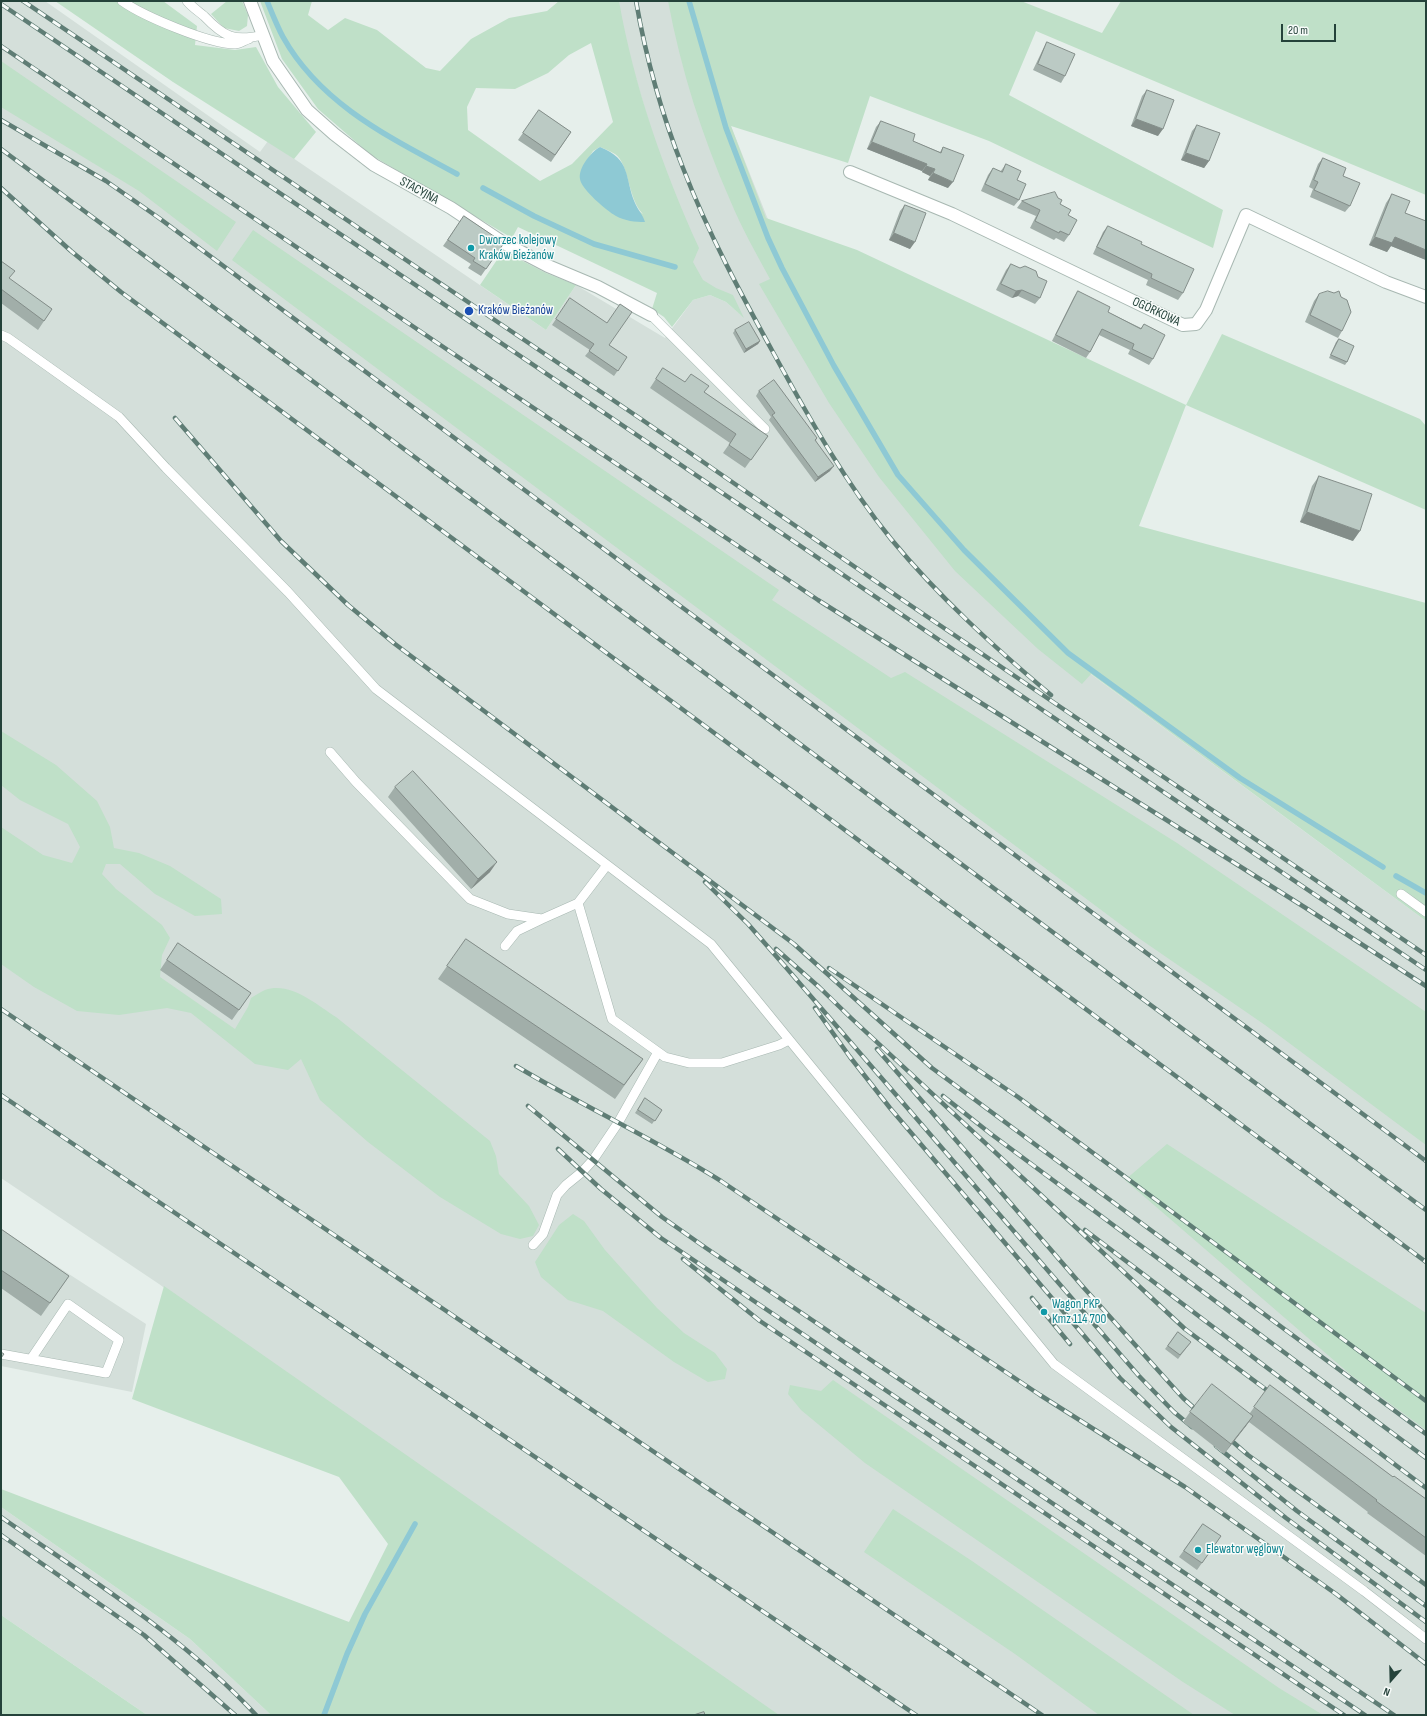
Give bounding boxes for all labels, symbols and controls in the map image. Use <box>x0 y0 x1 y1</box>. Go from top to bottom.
scale bar <box>1283 16 1338 42</box>
text: 20 m <box>1288 23 1308 38</box>
street label: STACYJNA <box>397 174 441 208</box>
place label: Dworzec kolejowy Kraków Bieżanów <box>479 233 557 264</box>
marker: Dworzec kolejowy Kraków Bieżanów <box>466 243 476 253</box>
street label: OGÓRKOWA <box>1130 294 1182 330</box>
place label: Kraków Bieżanów <box>478 303 553 319</box>
marker: Kraków Bieżanów <box>463 305 475 317</box>
place label: Wagon PKP Kmz 114 700 <box>1052 1297 1106 1328</box>
marker: Wagon PKP Kmz 114 700 <box>1039 1307 1049 1317</box>
place label: Elewator węglowy <box>1206 1542 1284 1558</box>
marker: Elewator węglowy <box>1193 1545 1203 1555</box>
north arrow <box>1371 1660 1411 1700</box>
text: N <box>1382 1685 1392 1699</box>

